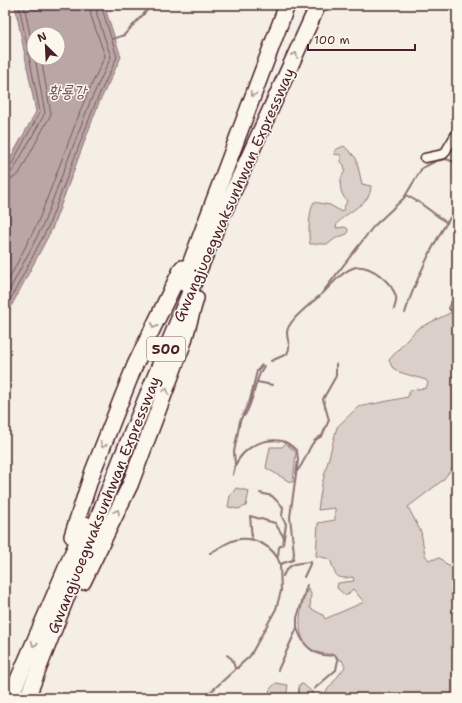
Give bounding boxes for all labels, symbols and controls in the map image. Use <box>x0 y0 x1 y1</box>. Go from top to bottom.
north arrow <box>26 26 66 66</box>
scale bar <box>308 26 415 52</box>
text: N <box>35 29 49 46</box>
text: 100 m <box>314 32 350 48</box>
one-way arrow <box>290 51 298 59</box>
street label: Gwangjuoegwaksunhwan Expressway <box>169 65 299 325</box>
water label: 황룡강 <box>48 81 88 102</box>
one-way arrow <box>250 90 258 97</box>
one-way arrow <box>151 321 159 329</box>
road number: 500 <box>147 337 185 361</box>
street label: Gwangjuoegwaksunhwan Expressway <box>43 373 165 637</box>
one-way arrow <box>161 388 169 395</box>
one-way arrow <box>100 442 108 449</box>
one-way arrow <box>112 508 120 516</box>
one-way arrow <box>31 639 39 647</box>

